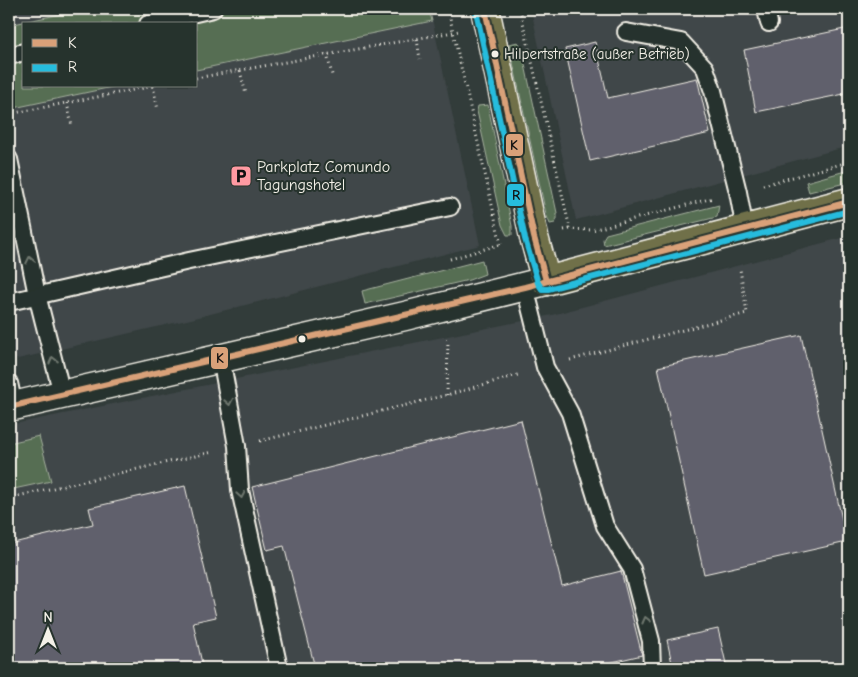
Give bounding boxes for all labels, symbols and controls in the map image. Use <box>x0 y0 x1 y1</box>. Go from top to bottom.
legend <box>22 22 198 88</box>
text: K <box>68 34 77 52</box>
place label: Hilpertstraße (außer Betrieb) <box>504 45 690 63</box>
marker: Hilpertstraße (außer Betrieb) <box>490 49 500 59</box>
text: R <box>68 58 77 76</box>
line badge: K <box>505 133 524 157</box>
text: K <box>510 137 518 154</box>
place label: Parkplatz Comundo Tagungshotel <box>257 158 390 194</box>
parking icon: Parkplatz Comundo Tagungshotel <box>229 164 253 188</box>
line badge: R <box>506 183 525 207</box>
text: R <box>512 187 520 204</box>
one-way arrow <box>25 256 36 265</box>
unlabelled marker <box>297 334 307 344</box>
line badge: K <box>210 346 229 370</box>
text: K <box>216 350 224 367</box>
one-way arrow <box>48 355 59 364</box>
one-way arrow <box>223 398 233 407</box>
one-way arrow <box>236 490 246 499</box>
north arrow <box>22 604 72 654</box>
text: N <box>43 609 53 626</box>
one-way arrow <box>641 617 651 625</box>

